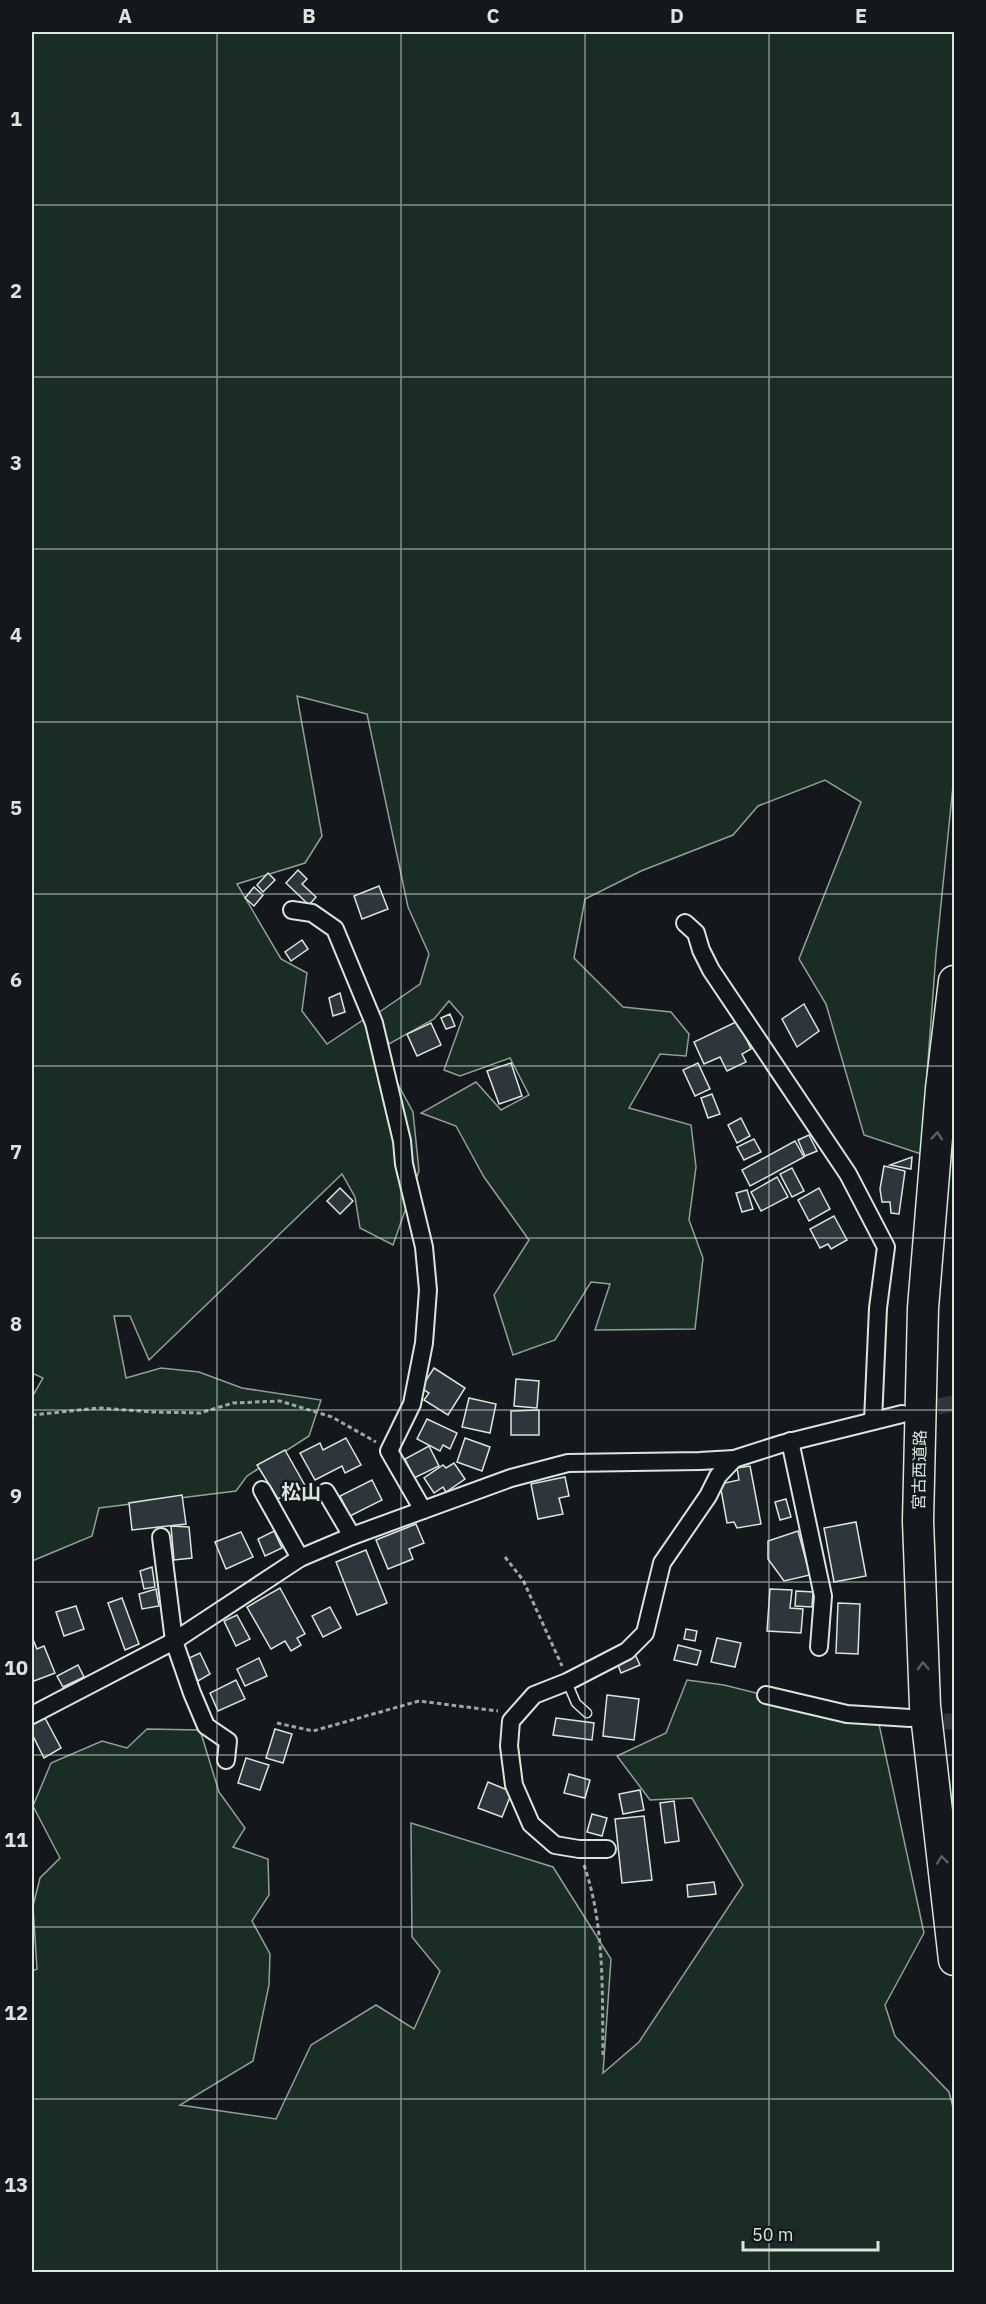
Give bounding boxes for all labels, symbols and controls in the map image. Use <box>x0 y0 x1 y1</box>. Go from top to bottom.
text: A <box>118 2 132 29</box>
text: B <box>302 2 316 29</box>
text: C <box>486 2 500 29</box>
text: D <box>670 2 684 29</box>
text: E <box>855 2 867 29</box>
text: 1 <box>10 105 22 132</box>
text: 2 <box>10 277 22 304</box>
text: 3 <box>10 449 22 476</box>
text: 4 <box>10 621 22 648</box>
text: 5 <box>10 794 22 821</box>
text: 6 <box>10 966 22 993</box>
one-way arrow <box>930 1131 943 1140</box>
text: 7 <box>10 1138 22 1165</box>
text: 8 <box>10 1310 22 1337</box>
street label: 宮古西道路 <box>908 1430 930 1510</box>
district label: 松山 <box>281 1478 321 1505</box>
text: 9 <box>10 1482 22 1509</box>
text: 10 <box>4 1654 28 1681</box>
one-way arrow <box>917 1662 930 1671</box>
text: 11 <box>4 1826 28 1853</box>
one-way arrow <box>936 1856 949 1865</box>
text: 12 <box>4 1999 28 2026</box>
text: 13 <box>4 2171 28 2198</box>
scale bar <box>743 2214 878 2252</box>
text: 50 m <box>752 2223 794 2246</box>

